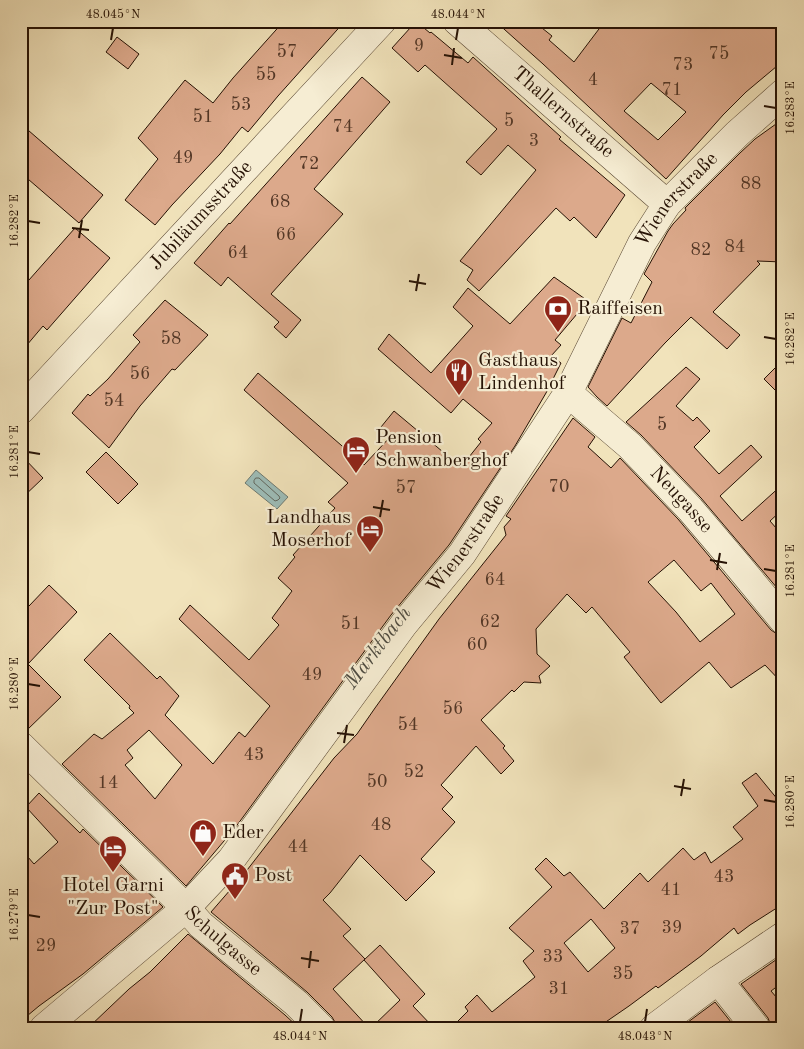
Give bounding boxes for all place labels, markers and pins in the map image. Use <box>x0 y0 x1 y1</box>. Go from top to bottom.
bank icon: Raiffeisen <box>543 294 573 333</box>
place label: Raiffeisen <box>577 299 663 319</box>
place label: Gasthaus Lindenhof <box>478 351 567 394</box>
restaurant icon: Gasthaus Lindenhof <box>444 357 474 396</box>
place label: Pension Schwanberghof <box>375 428 510 471</box>
hotel icon: Pension Schwanberghof <box>341 435 371 474</box>
place label: Landhaus Moserhof <box>266 508 352 551</box>
hotel icon: Landhaus Moserhof <box>355 514 385 553</box>
shop icon: Eder <box>188 818 218 857</box>
place label: Eder <box>222 823 264 843</box>
hotel icon: Hotel Garni "Zur Post" <box>98 834 128 873</box>
public building icon: Post <box>220 861 250 900</box>
place label: Post <box>254 866 292 886</box>
place label: Hotel Garni "Zur Post" <box>62 876 164 919</box>

